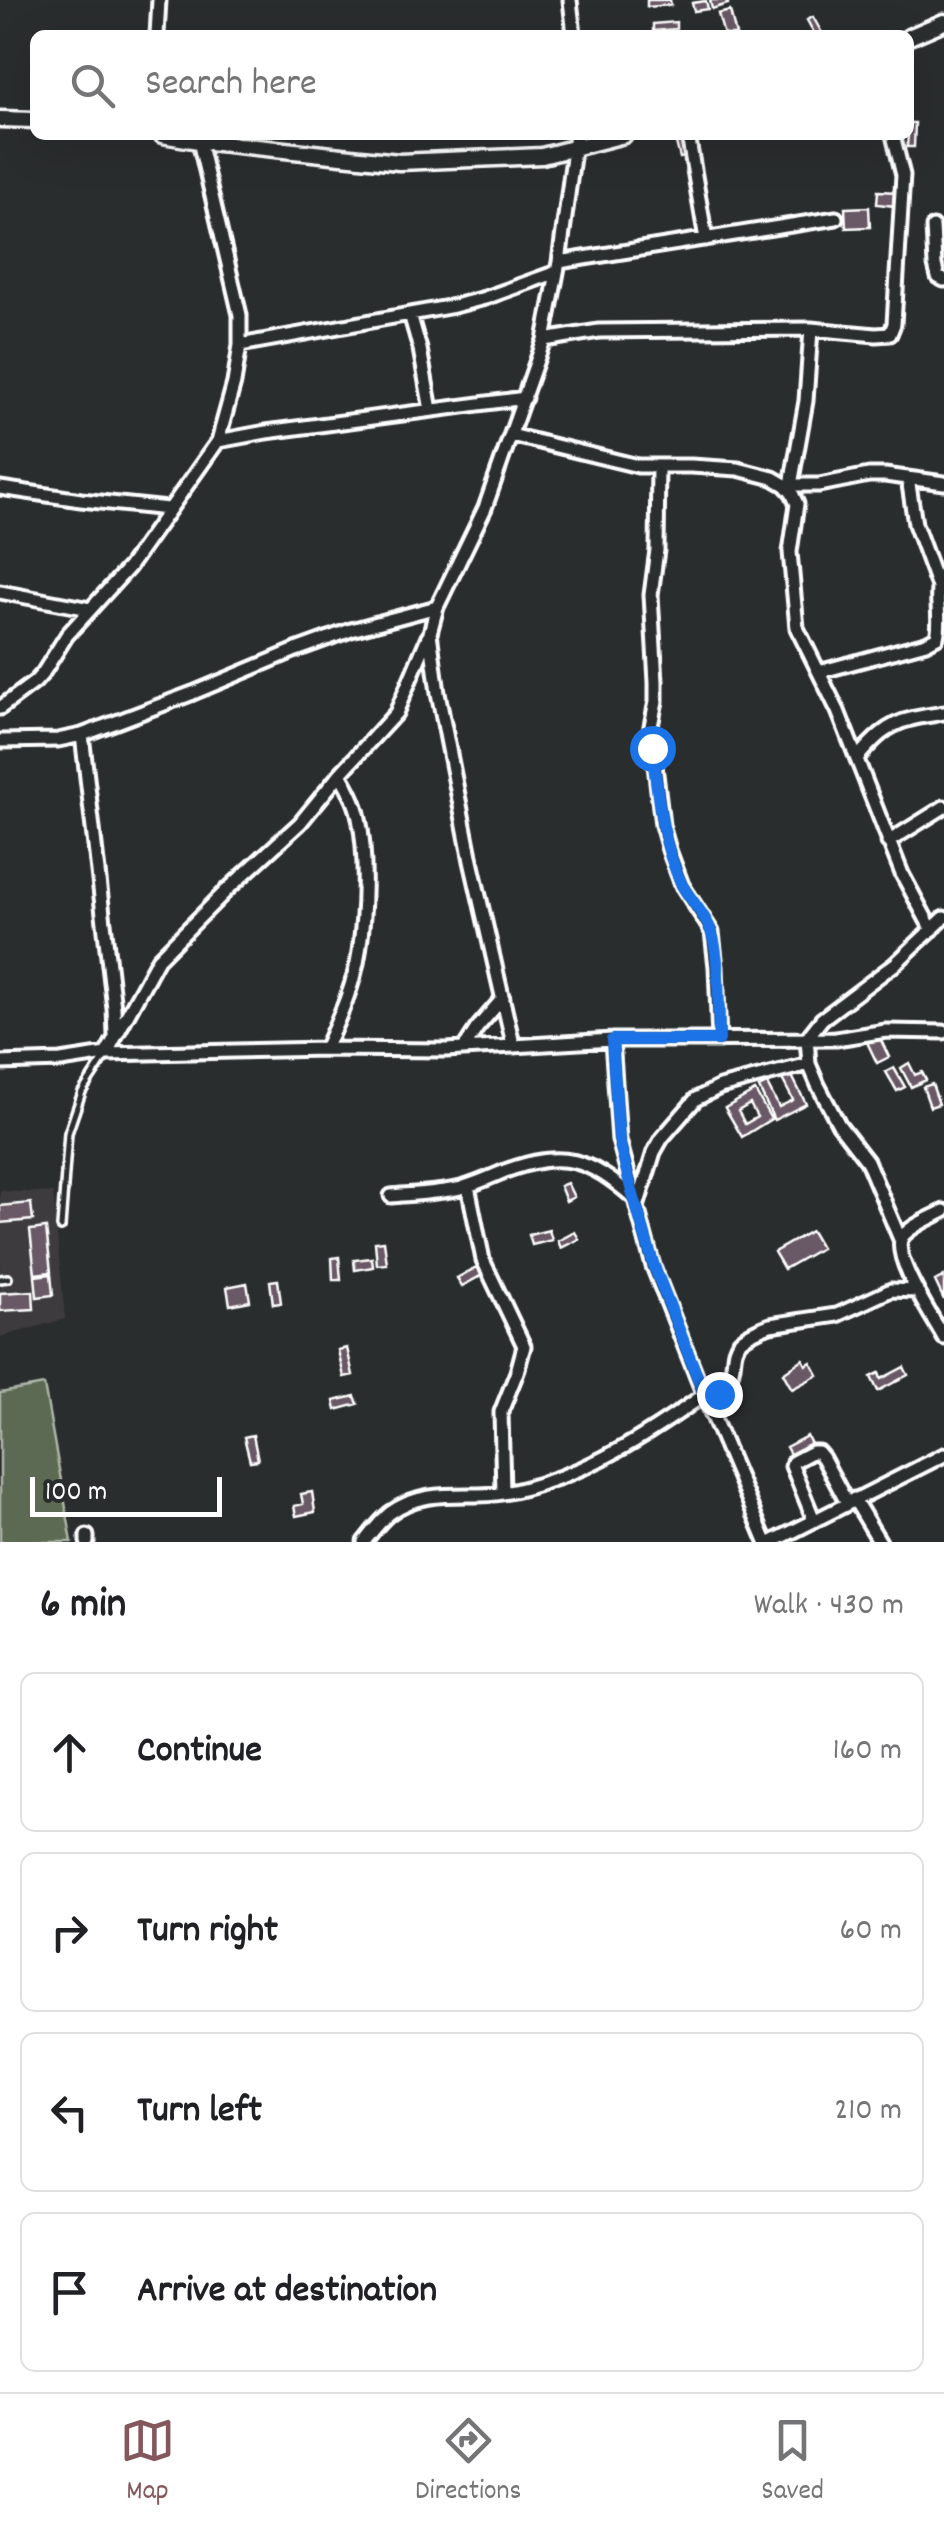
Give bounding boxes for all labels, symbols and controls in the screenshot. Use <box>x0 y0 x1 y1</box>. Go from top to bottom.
search box <box>30 30 914 140</box>
icon: search <box>65 58 120 113</box>
text: Search here <box>145 58 317 113</box>
route start <box>630 726 676 772</box>
route end <box>697 1372 743 1418</box>
scale bar <box>30 1472 222 1516</box>
text: 100 m <box>45 1474 107 1514</box>
text: 6 min <box>40 1577 126 1637</box>
text: Walk · 430 m <box>754 1584 904 1630</box>
icon: ahead <box>42 1725 97 1780</box>
text: Continue <box>137 1725 262 1780</box>
text: 160 m <box>833 1729 902 1775</box>
icon: right <box>42 1905 97 1960</box>
text: Turn right <box>137 1905 278 1960</box>
text: 60 m <box>840 1909 902 1955</box>
icon: left <box>42 2085 97 2140</box>
text: Turn left <box>137 2085 262 2140</box>
text: 210 m <box>834 2089 902 2135</box>
icon: arrive <box>42 2265 97 2320</box>
text: Arrive at destination <box>137 2265 437 2320</box>
tab: Map <box>120 2413 175 2513</box>
tab: Directions <box>415 2413 521 2513</box>
tab: Saved <box>761 2413 824 2513</box>

